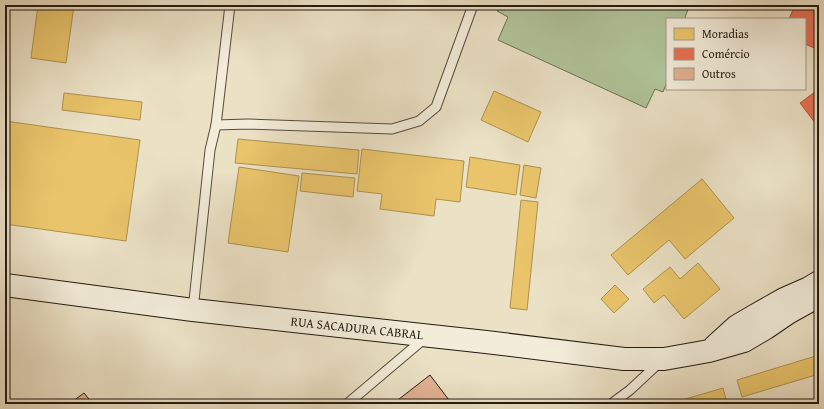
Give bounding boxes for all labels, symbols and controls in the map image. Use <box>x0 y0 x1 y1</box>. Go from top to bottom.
legend <box>666 18 806 90</box>
text: Moradias <box>702 25 749 42</box>
text: Comércio <box>702 45 750 62</box>
text: Outros <box>702 65 736 82</box>
street label: RUA SACADURA CABRAL <box>290 312 425 344</box>

